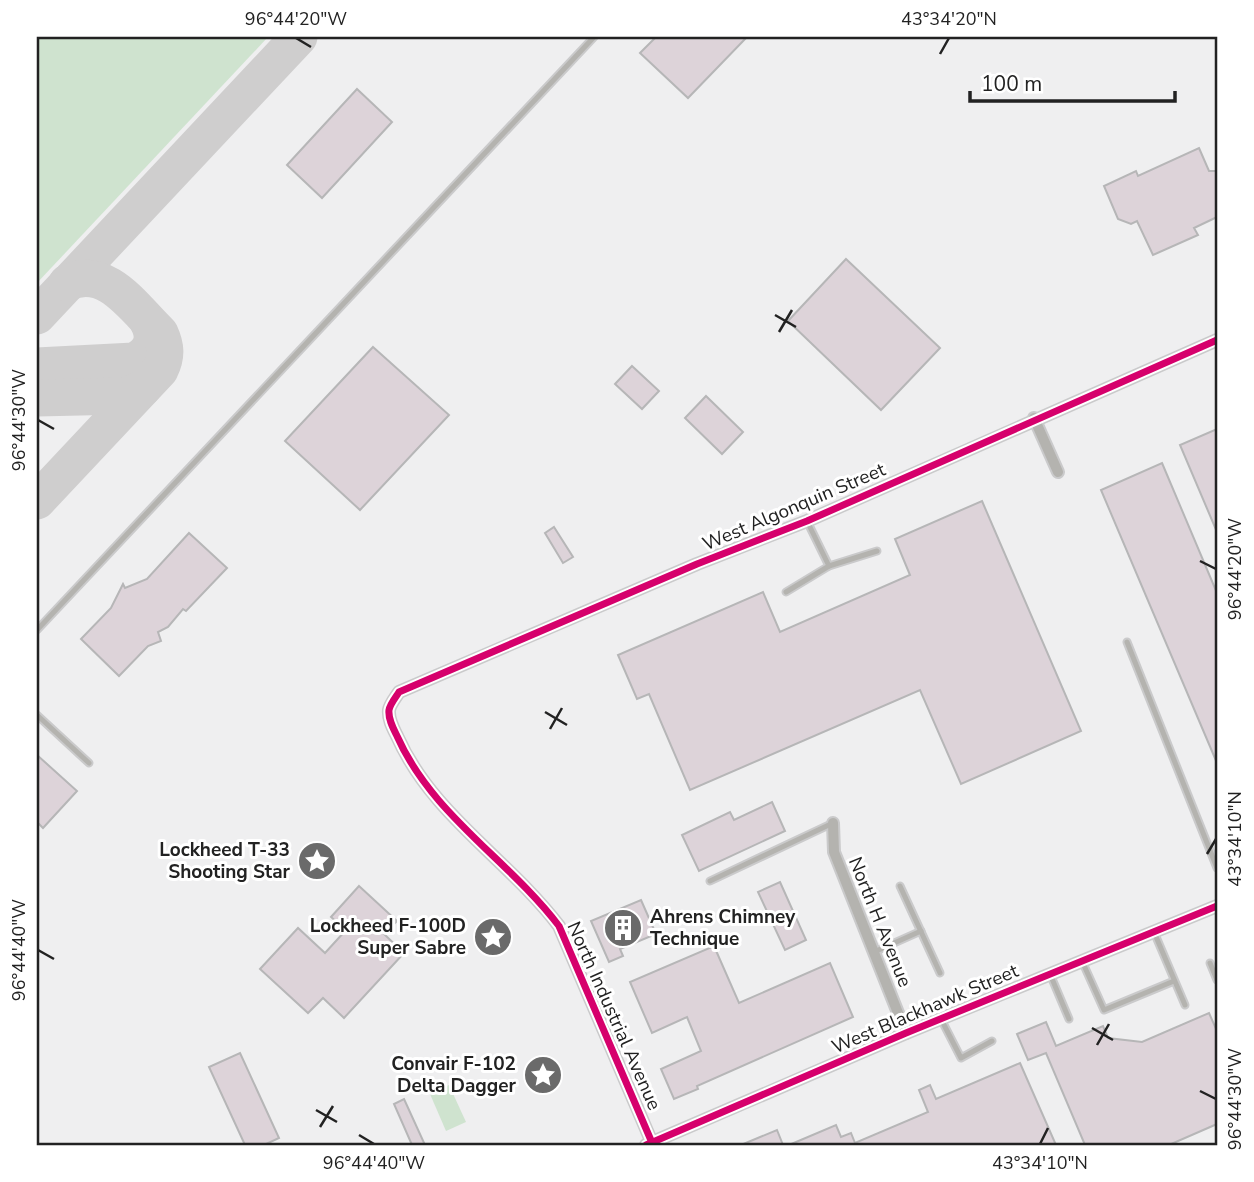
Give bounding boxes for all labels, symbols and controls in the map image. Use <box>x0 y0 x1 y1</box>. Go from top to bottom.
text: 96°44'20"W <box>245 7 347 31</box>
text: 43°34'20"N <box>901 7 997 31</box>
scale bar <box>970 60 1175 104</box>
text: 100 m <box>981 70 1042 98</box>
text: 96°44'30"W <box>7 369 31 471</box>
street label: West Algonquin Street <box>699 457 890 557</box>
text: 96°44'20"W <box>1223 518 1247 620</box>
text: 43°34'10"N <box>1223 791 1247 887</box>
place label: Lockheed T-33 Shooting Star <box>159 837 291 885</box>
place icon: Lockheed T-33 Shooting Star <box>296 840 338 882</box>
street label: North H Avenue <box>842 853 918 991</box>
text: 96°44'40"W <box>7 899 31 1001</box>
place label: Ahrens Chimney Technique <box>650 904 796 952</box>
building icon: Ahrens Chimney Technique <box>602 907 644 949</box>
place label: Lockheed F-100D Super Sabre <box>310 913 466 961</box>
place icon: Lockheed F-100D Super Sabre <box>472 916 514 958</box>
street label: North Industrial Avenue <box>561 918 667 1114</box>
street label: West Blackhawk Street <box>828 958 1023 1060</box>
text: 96°44'30"W <box>1223 1048 1247 1150</box>
place label: Convair F-102 Delta Dagger <box>391 1051 517 1099</box>
place icon: Convair F-102 Delta Dagger <box>522 1054 564 1096</box>
text: 96°44'40"W <box>323 1151 425 1175</box>
text: 43°34'10"N <box>992 1151 1088 1175</box>

